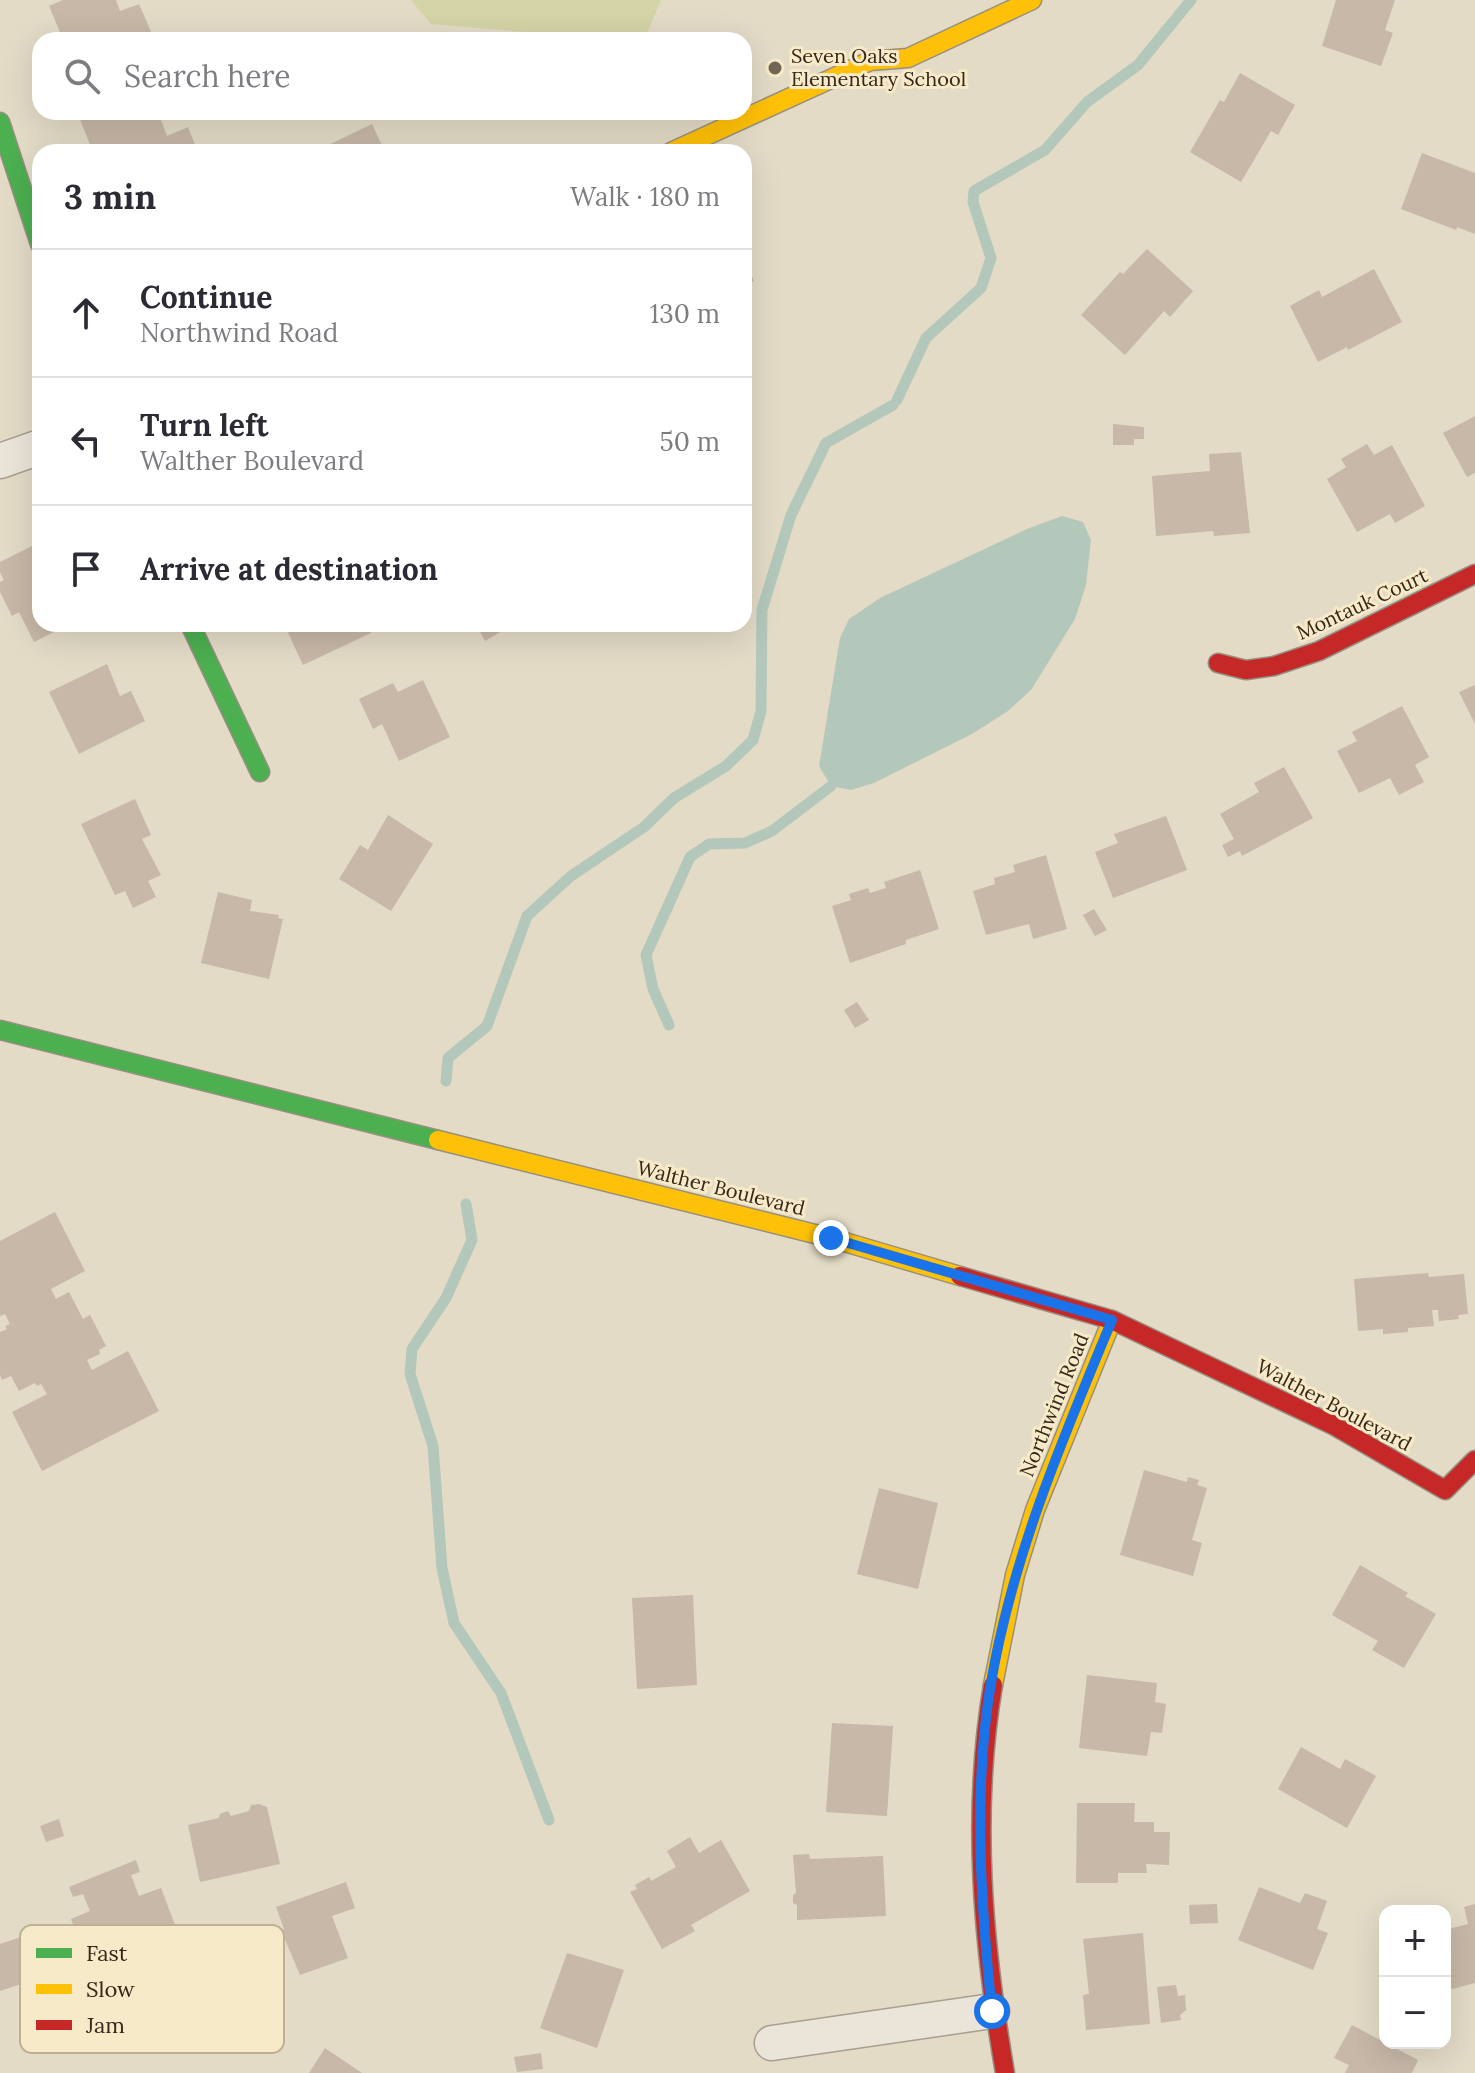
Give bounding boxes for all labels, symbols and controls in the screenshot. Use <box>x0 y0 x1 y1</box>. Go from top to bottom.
search box <box>32 32 752 120</box>
place label: Seven Oaks Elementary School <box>791 43 966 91</box>
icon: search <box>60 54 104 98</box>
text: Search here <box>124 57 291 95</box>
marker: Seven Oaks Elementary School <box>766 59 784 77</box>
text: 3 min <box>64 175 156 218</box>
text: Walk · 180 m <box>570 180 720 213</box>
text: Continue <box>140 278 272 316</box>
icon: ahead <box>64 291 108 335</box>
text: 130 m <box>650 297 720 330</box>
text: Northwind Road <box>140 316 338 349</box>
text: Turn left <box>140 406 268 444</box>
icon: left <box>64 419 108 463</box>
text: 50 m <box>660 425 720 458</box>
text: Walther Boulevard <box>140 444 364 477</box>
icon: arrive <box>64 547 108 591</box>
text: Arrive at destination <box>140 550 438 588</box>
street label: Montauk Court <box>1292 562 1432 645</box>
street label: Walther Boulevard <box>634 1155 808 1220</box>
route end <box>813 1220 849 1256</box>
street label: Northwind Road <box>1013 1329 1094 1480</box>
street label: Walther Boulevard <box>1252 1353 1416 1456</box>
map controls <box>1379 1905 1451 2049</box>
button: + <box>1379 1905 1451 1977</box>
legend <box>20 1925 284 2053</box>
text: Fast <box>86 1939 128 1967</box>
text: Slow <box>86 1975 135 2003</box>
button: − <box>1379 1977 1451 2049</box>
route start <box>974 1993 1010 2029</box>
text: Jam <box>85 2011 125 2039</box>

